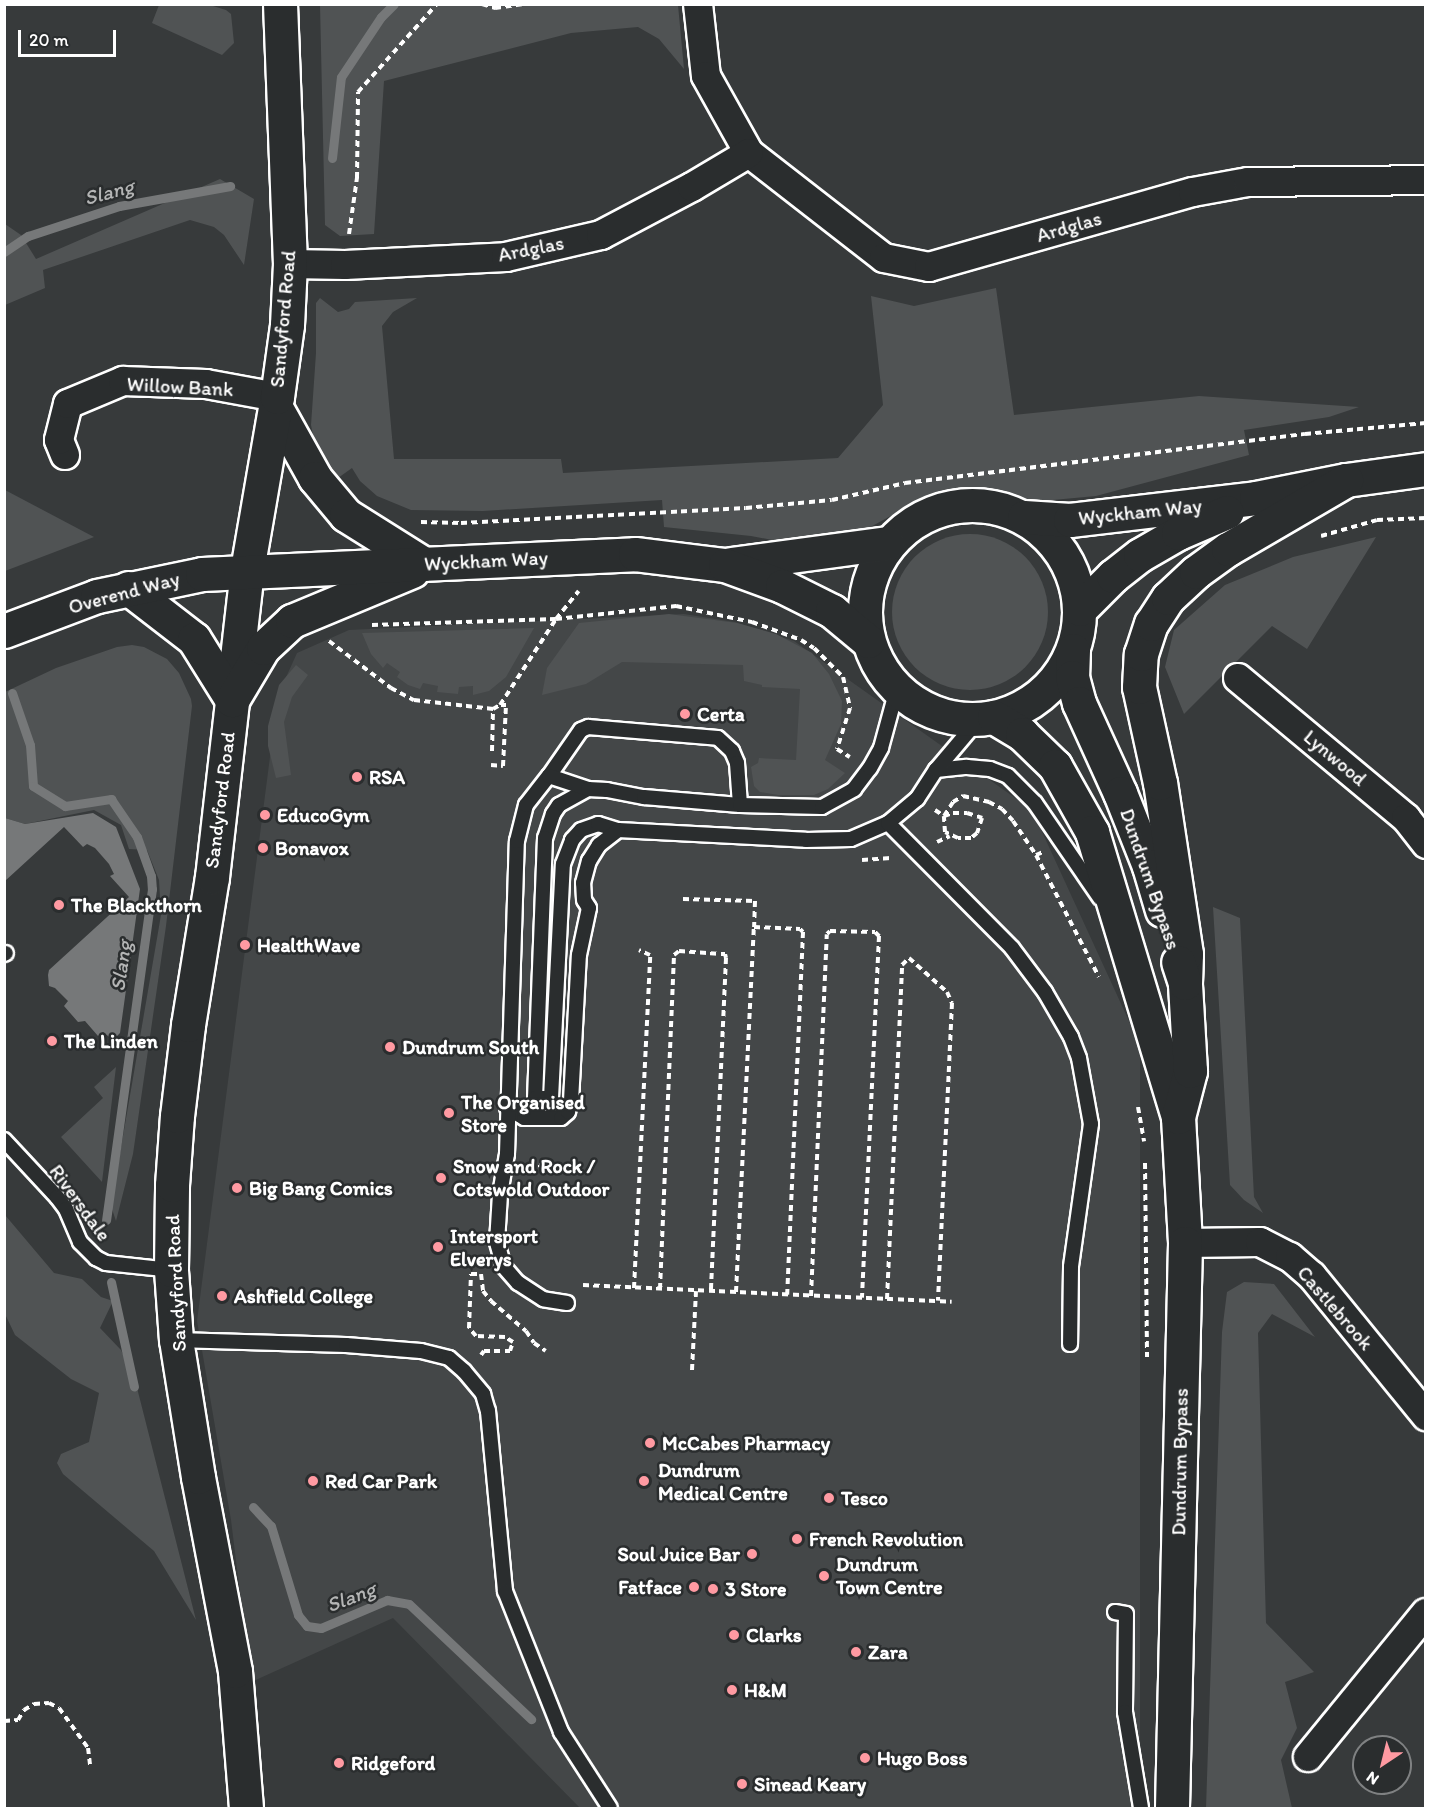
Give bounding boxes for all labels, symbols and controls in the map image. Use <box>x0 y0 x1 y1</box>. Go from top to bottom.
scale bar <box>21 18 118 56</box>
text: 20 m <box>29 29 69 51</box>
water label: Slang <box>81 173 137 211</box>
street label: Ardglas <box>1034 206 1104 248</box>
street label: Ardglas <box>496 231 566 267</box>
street label: Sandyford Road <box>265 250 301 388</box>
street label: Willow Bank <box>126 372 234 402</box>
street label: Wyckham Way <box>1077 494 1203 530</box>
street label: Wyckham Way <box>424 546 548 576</box>
street label: Overend Way <box>66 567 182 619</box>
place label: Certa <box>697 702 745 726</box>
marker: Certa <box>678 707 692 721</box>
street label: Lynwood <box>1299 725 1371 791</box>
street label: Sandyford Road <box>200 731 240 869</box>
place label: RSA <box>369 765 405 789</box>
marker: RSA <box>350 770 364 784</box>
place label: EducoGym <box>277 803 369 827</box>
street label: Dundrum Bypass <box>1115 806 1185 952</box>
marker: EducoGym <box>258 808 272 822</box>
place label: Bonavox <box>275 836 349 860</box>
marker: Bonavox <box>256 841 270 855</box>
place label: The Blackthorn <box>71 893 203 917</box>
marker: The Blackthorn <box>52 898 66 912</box>
place label: HealthWave <box>257 933 360 957</box>
marker: HealthWave <box>238 938 252 952</box>
water label: Slang <box>105 939 137 993</box>
place label: The Linden <box>64 1029 158 1053</box>
marker: The Linden <box>45 1034 59 1048</box>
place label: Dundrum South <box>402 1035 539 1059</box>
marker: Dundrum South <box>383 1040 397 1054</box>
place label: The Organised Store <box>461 1090 586 1137</box>
marker: The Organised Store <box>442 1106 456 1120</box>
place label: Snow and Rock / Cotswold Outdoor <box>453 1154 609 1201</box>
street label: Riversdale <box>44 1160 116 1246</box>
marker: Snow and Rock / Cotswold Outdoor <box>434 1171 448 1185</box>
place label: Big Bang Comics <box>249 1176 394 1200</box>
marker: Big Bang Comics <box>230 1181 244 1195</box>
street label: Sandyford Road <box>160 1214 192 1352</box>
place label: Intersport Elverys <box>450 1224 538 1271</box>
marker: Intersport Elverys <box>431 1240 445 1254</box>
street label: Castlebrook <box>1292 1261 1378 1355</box>
place label: Ashfield College <box>234 1284 373 1308</box>
marker: Ashfield College <box>215 1289 229 1303</box>
street label: Dundrum Bypass <box>1167 1388 1193 1536</box>
place label: McCabes Pharmacy <box>662 1431 829 1455</box>
marker: McCabes Pharmacy <box>643 1436 657 1450</box>
place label: Dundrum Medical Centre <box>658 1458 788 1505</box>
place label: Red Car Park <box>325 1469 437 1493</box>
marker: Dundrum Medical Centre <box>635 1472 653 1490</box>
marker: Red Car Park <box>306 1474 320 1488</box>
place label: Tesco <box>841 1486 888 1510</box>
marker: Tesco <box>822 1491 836 1505</box>
place label: French Revolution <box>809 1527 964 1551</box>
marker: French Revolution <box>790 1532 804 1546</box>
place label: Soul Juice Bar <box>617 1542 740 1566</box>
marker: Soul Juice Bar <box>745 1547 759 1561</box>
place label: Dundrum Town Centre <box>836 1552 943 1599</box>
marker: Dundrum Town Centre <box>817 1569 831 1583</box>
place label: Fatface <box>618 1575 682 1599</box>
water label: Slang <box>323 1576 379 1618</box>
place label: 3 Store <box>725 1577 786 1601</box>
marker: Fatface <box>687 1580 701 1594</box>
marker: 3 Store <box>706 1582 720 1596</box>
place label: Clarks <box>746 1623 802 1647</box>
marker: Clarks <box>727 1628 741 1642</box>
place label: Zara <box>868 1640 908 1664</box>
marker: Zara <box>849 1645 863 1659</box>
place label: H&M <box>744 1678 787 1702</box>
marker: H&M <box>725 1683 739 1697</box>
north arrow <box>1352 1735 1412 1795</box>
place label: Hugo Boss <box>877 1746 968 1770</box>
place label: Ridgeford <box>351 1751 435 1775</box>
marker: Hugo Boss <box>858 1751 872 1765</box>
marker: Ridgeford <box>332 1756 346 1770</box>
text: N <box>1363 1768 1382 1789</box>
place label: Sinead Keary <box>754 1772 866 1796</box>
marker: Sinead Keary <box>735 1777 749 1791</box>

